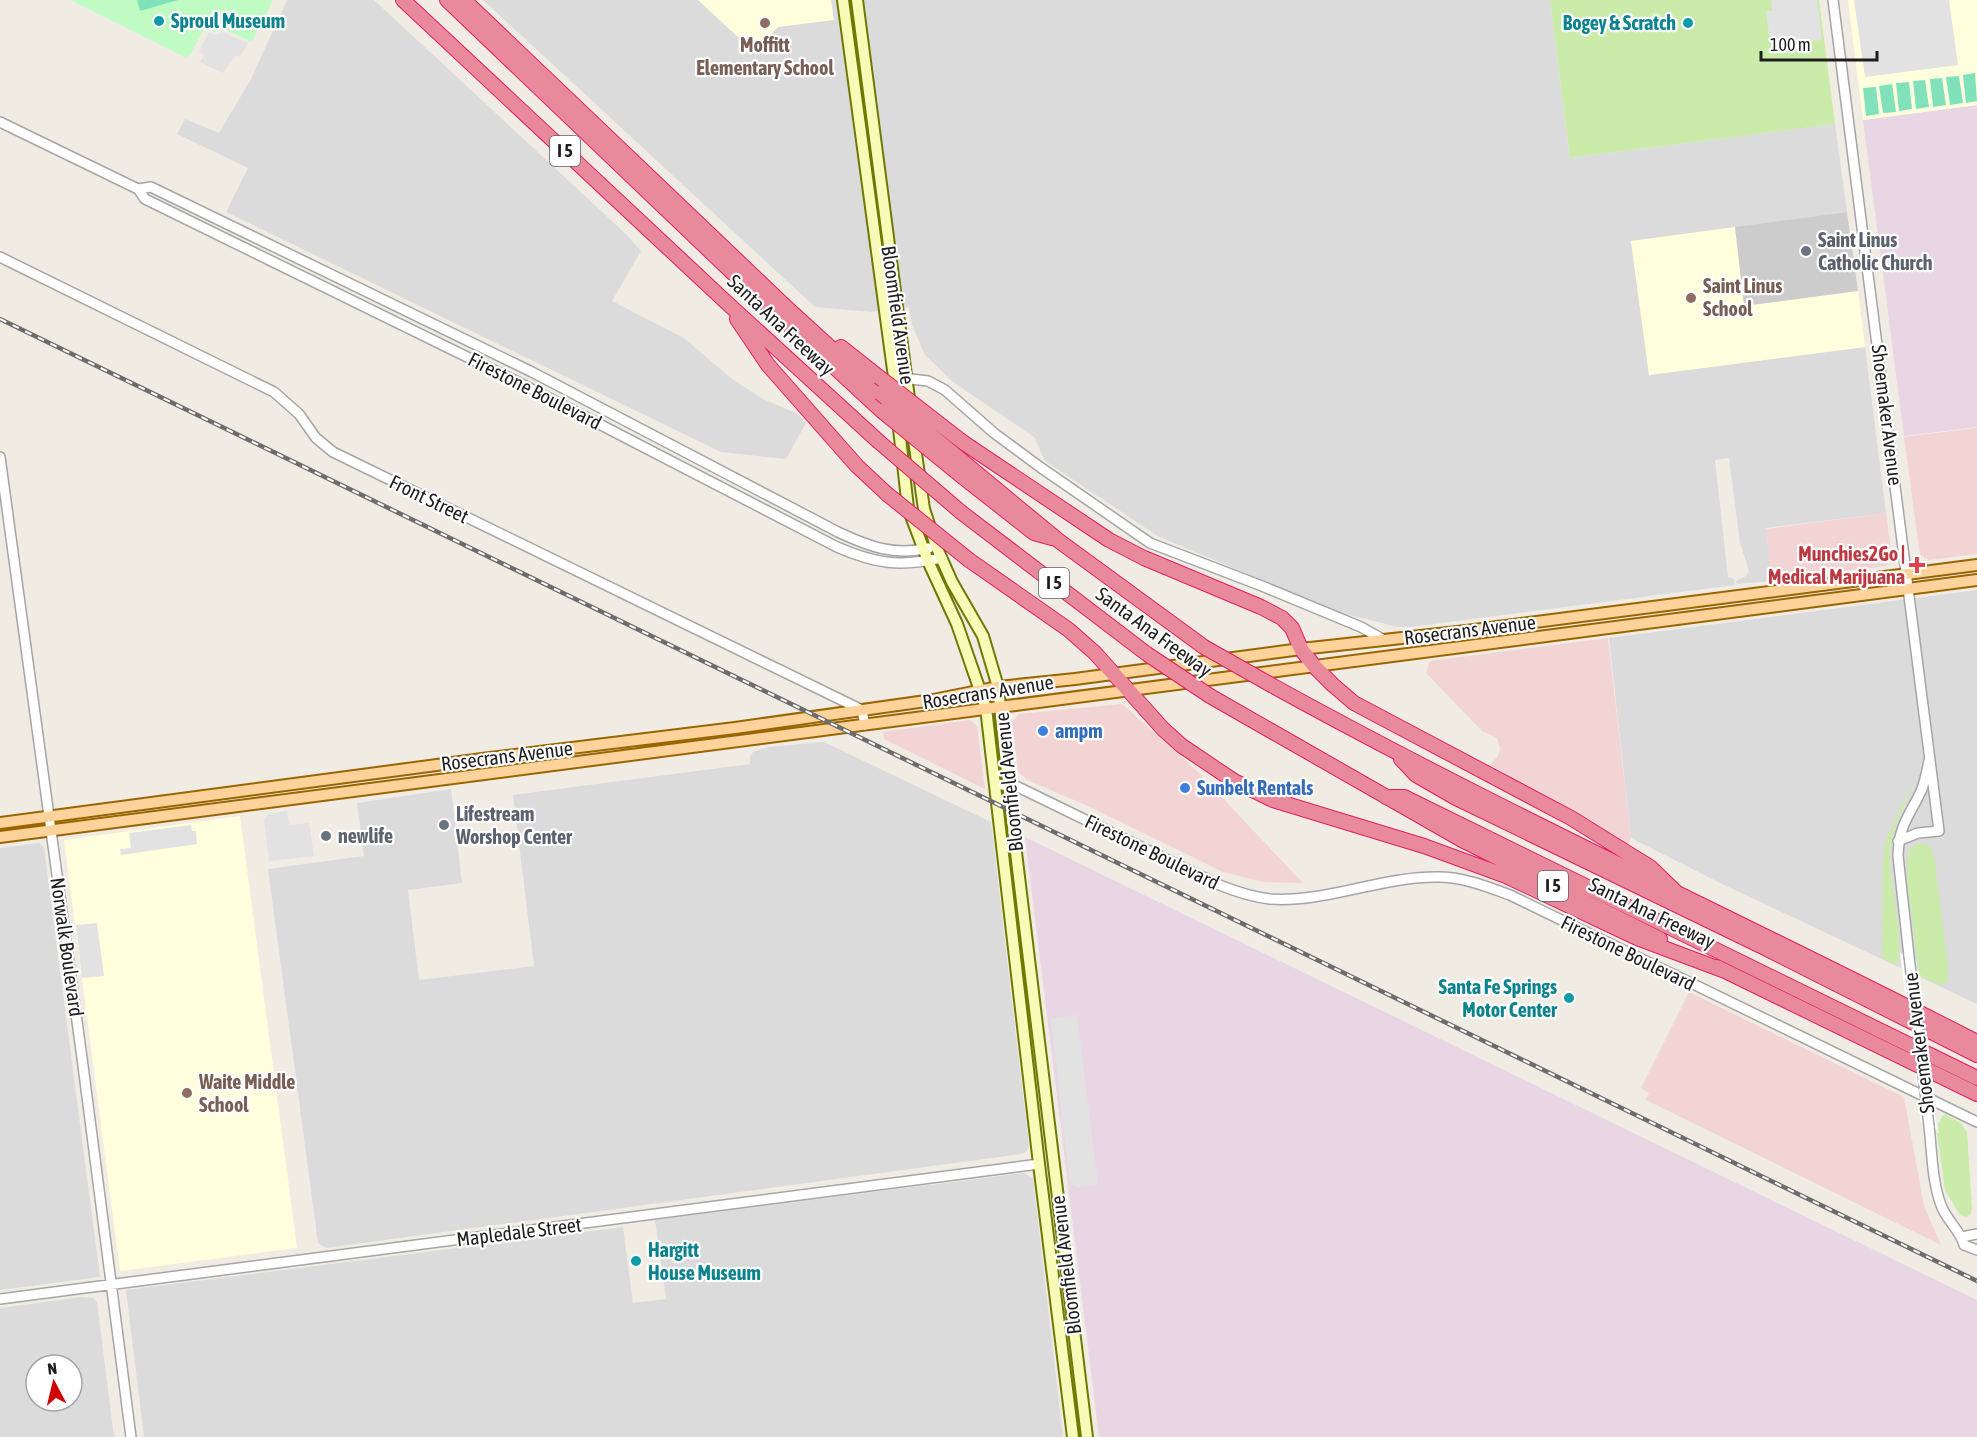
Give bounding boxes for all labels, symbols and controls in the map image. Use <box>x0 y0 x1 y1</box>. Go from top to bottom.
place label: Sproul Museum <box>171 9 285 32</box>
place label: Bogey & Scratch <box>1563 11 1676 34</box>
marker: Sproul Museum <box>152 14 166 28</box>
marker: Moffitt Elementary School <box>758 16 772 30</box>
marker: Bogey & Scratch <box>1681 16 1695 30</box>
scale bar <box>1761 24 1876 62</box>
place label: Moffitt Elementary School <box>696 33 834 79</box>
text: 100 m <box>1770 34 1811 55</box>
road number: I 5 <box>550 136 580 166</box>
place label: Saint Linus Catholic Church <box>1818 228 1933 274</box>
street label: Bloomfield Avenue <box>877 244 920 386</box>
marker: Saint Linus Catholic Church <box>1799 244 1813 258</box>
street label: Santa Ana Freeway <box>723 269 839 380</box>
place label: Saint Linus School <box>1703 274 1782 320</box>
marker: Saint Linus School <box>1684 291 1698 305</box>
street label: Shoemaker Avenue <box>1867 343 1908 487</box>
street label: Firestone Boulevard <box>465 347 606 434</box>
street label: Front Street <box>386 470 473 528</box>
place label: Munchies2Go | Medical Marijuana <box>1768 542 1905 588</box>
marker: Munchies2Go | Medical Marijuana <box>1910 558 1924 572</box>
road number: I 5 <box>1039 568 1069 598</box>
street label: Santa Ana Freeway <box>1092 582 1217 681</box>
street label: Rosecrans Avenue <box>1403 610 1537 649</box>
street label: Rosecrans Avenue <box>921 670 1055 713</box>
street label: Bloomfield Avenue <box>990 711 1027 853</box>
place label: ampm <box>1055 719 1103 742</box>
marker: ampm <box>1036 724 1050 738</box>
street label: Rosecrans Avenue <box>440 736 574 775</box>
place label: Sunbelt Rentals <box>1197 776 1313 799</box>
marker: Sunbelt Rentals <box>1178 781 1192 795</box>
place label: Lifestream Worshop Center <box>455 802 573 848</box>
street label: Firestone Boulevard <box>1081 809 1223 894</box>
marker: Lifestream Worshop Center <box>437 818 451 832</box>
place label: newlife <box>338 824 393 847</box>
marker: newlife <box>319 829 333 843</box>
road number: I 5 <box>1538 871 1568 901</box>
street label: Santa Ana Freeway <box>1585 872 1719 953</box>
street label: Norwalk Boulevard <box>46 876 89 1018</box>
street label: Firestone Boulevard <box>1557 910 1699 995</box>
street label: Shoemaker Avenue <box>1898 971 1939 1115</box>
place label: Santa Fe Springs Motor Center <box>1439 975 1558 1021</box>
marker: Santa Fe Springs Motor Center <box>1562 991 1576 1005</box>
place label: Waite Middle School <box>198 1070 295 1116</box>
marker: Waite Middle School <box>180 1086 194 1100</box>
street label: Bloomfield Avenue <box>1046 1194 1085 1336</box>
street label: Mapledale Street <box>455 1212 583 1251</box>
place label: Hargitt House Museum <box>648 1238 761 1284</box>
marker: Hargitt House Museum <box>629 1254 643 1268</box>
north arrow <box>24 1353 84 1413</box>
text: N <box>46 1359 58 1378</box>

